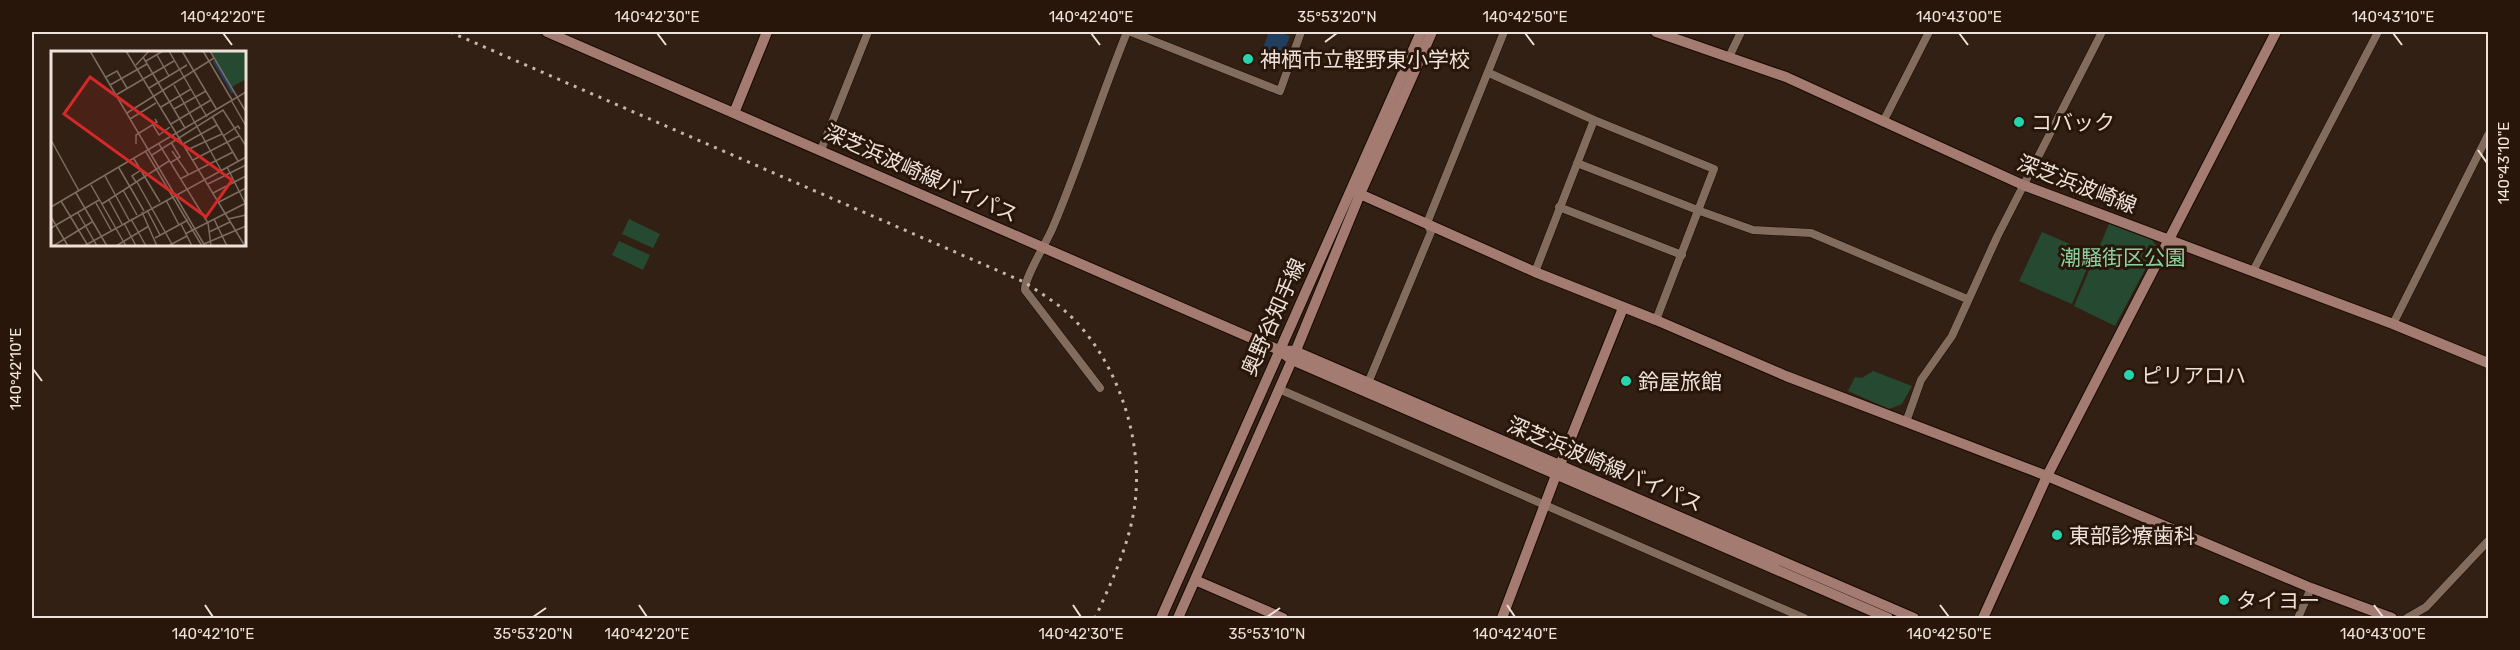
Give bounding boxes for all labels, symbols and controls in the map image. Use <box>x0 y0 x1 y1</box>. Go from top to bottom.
text: 140°42'20"E <box>181 8 265 26</box>
text: 140°42'30"E <box>614 8 700 26</box>
text: 140°42'40"E <box>1049 8 1133 26</box>
text: 35°53'20"N <box>1297 8 1377 26</box>
text: 140°42'50"E <box>1483 8 1567 26</box>
text: 140°43'00"E <box>1916 8 2002 26</box>
text: 140°43'10"E <box>2352 8 2434 26</box>
place label: 神栖市立軽野東小学校 <box>1260 47 1470 72</box>
inset map <box>51 51 246 246</box>
marker: 神栖市立軽野東小学校 <box>1241 52 1255 66</box>
place label: コバック <box>2031 110 2115 135</box>
marker: コバック <box>2012 115 2026 129</box>
street label: 深芝浜波崎線バイパス <box>820 119 1022 227</box>
text: 140°43'10"E <box>2495 122 2513 204</box>
street label: 深芝浜波崎線 <box>2014 150 2140 218</box>
park label: 潮騒街区公園 <box>2060 245 2186 270</box>
street label: 奥野谷知手線 <box>1236 254 1310 380</box>
text: 140°42'10"E <box>7 328 25 410</box>
place label: ピリアロハ <box>2141 363 2246 388</box>
marker: ピリアロハ <box>2122 368 2136 382</box>
place label: 鈴屋旅館 <box>1638 369 1722 394</box>
marker: 鈴屋旅館 <box>1619 374 1633 388</box>
street label: 深芝浜波崎線バイパス <box>1504 412 1706 516</box>
place label: 東部診療歯科 <box>2069 523 2195 548</box>
marker: 東部診療歯科 <box>2050 528 2064 542</box>
place label: タイヨー <box>2236 588 2320 613</box>
marker: タイヨー <box>2217 593 2231 607</box>
text: 140°42'10"E <box>172 625 254 643</box>
text: 35°53'20"N <box>493 625 573 643</box>
text: 140°42'20"E <box>605 625 689 643</box>
text: 140°42'30"E <box>1038 625 1124 643</box>
text: 35°53'10"N <box>1229 625 1305 643</box>
text: 140°42'40"E <box>1473 625 1557 643</box>
text: 140°42'50"E <box>1907 625 1991 643</box>
text: 140°43'00"E <box>2340 625 2426 643</box>

